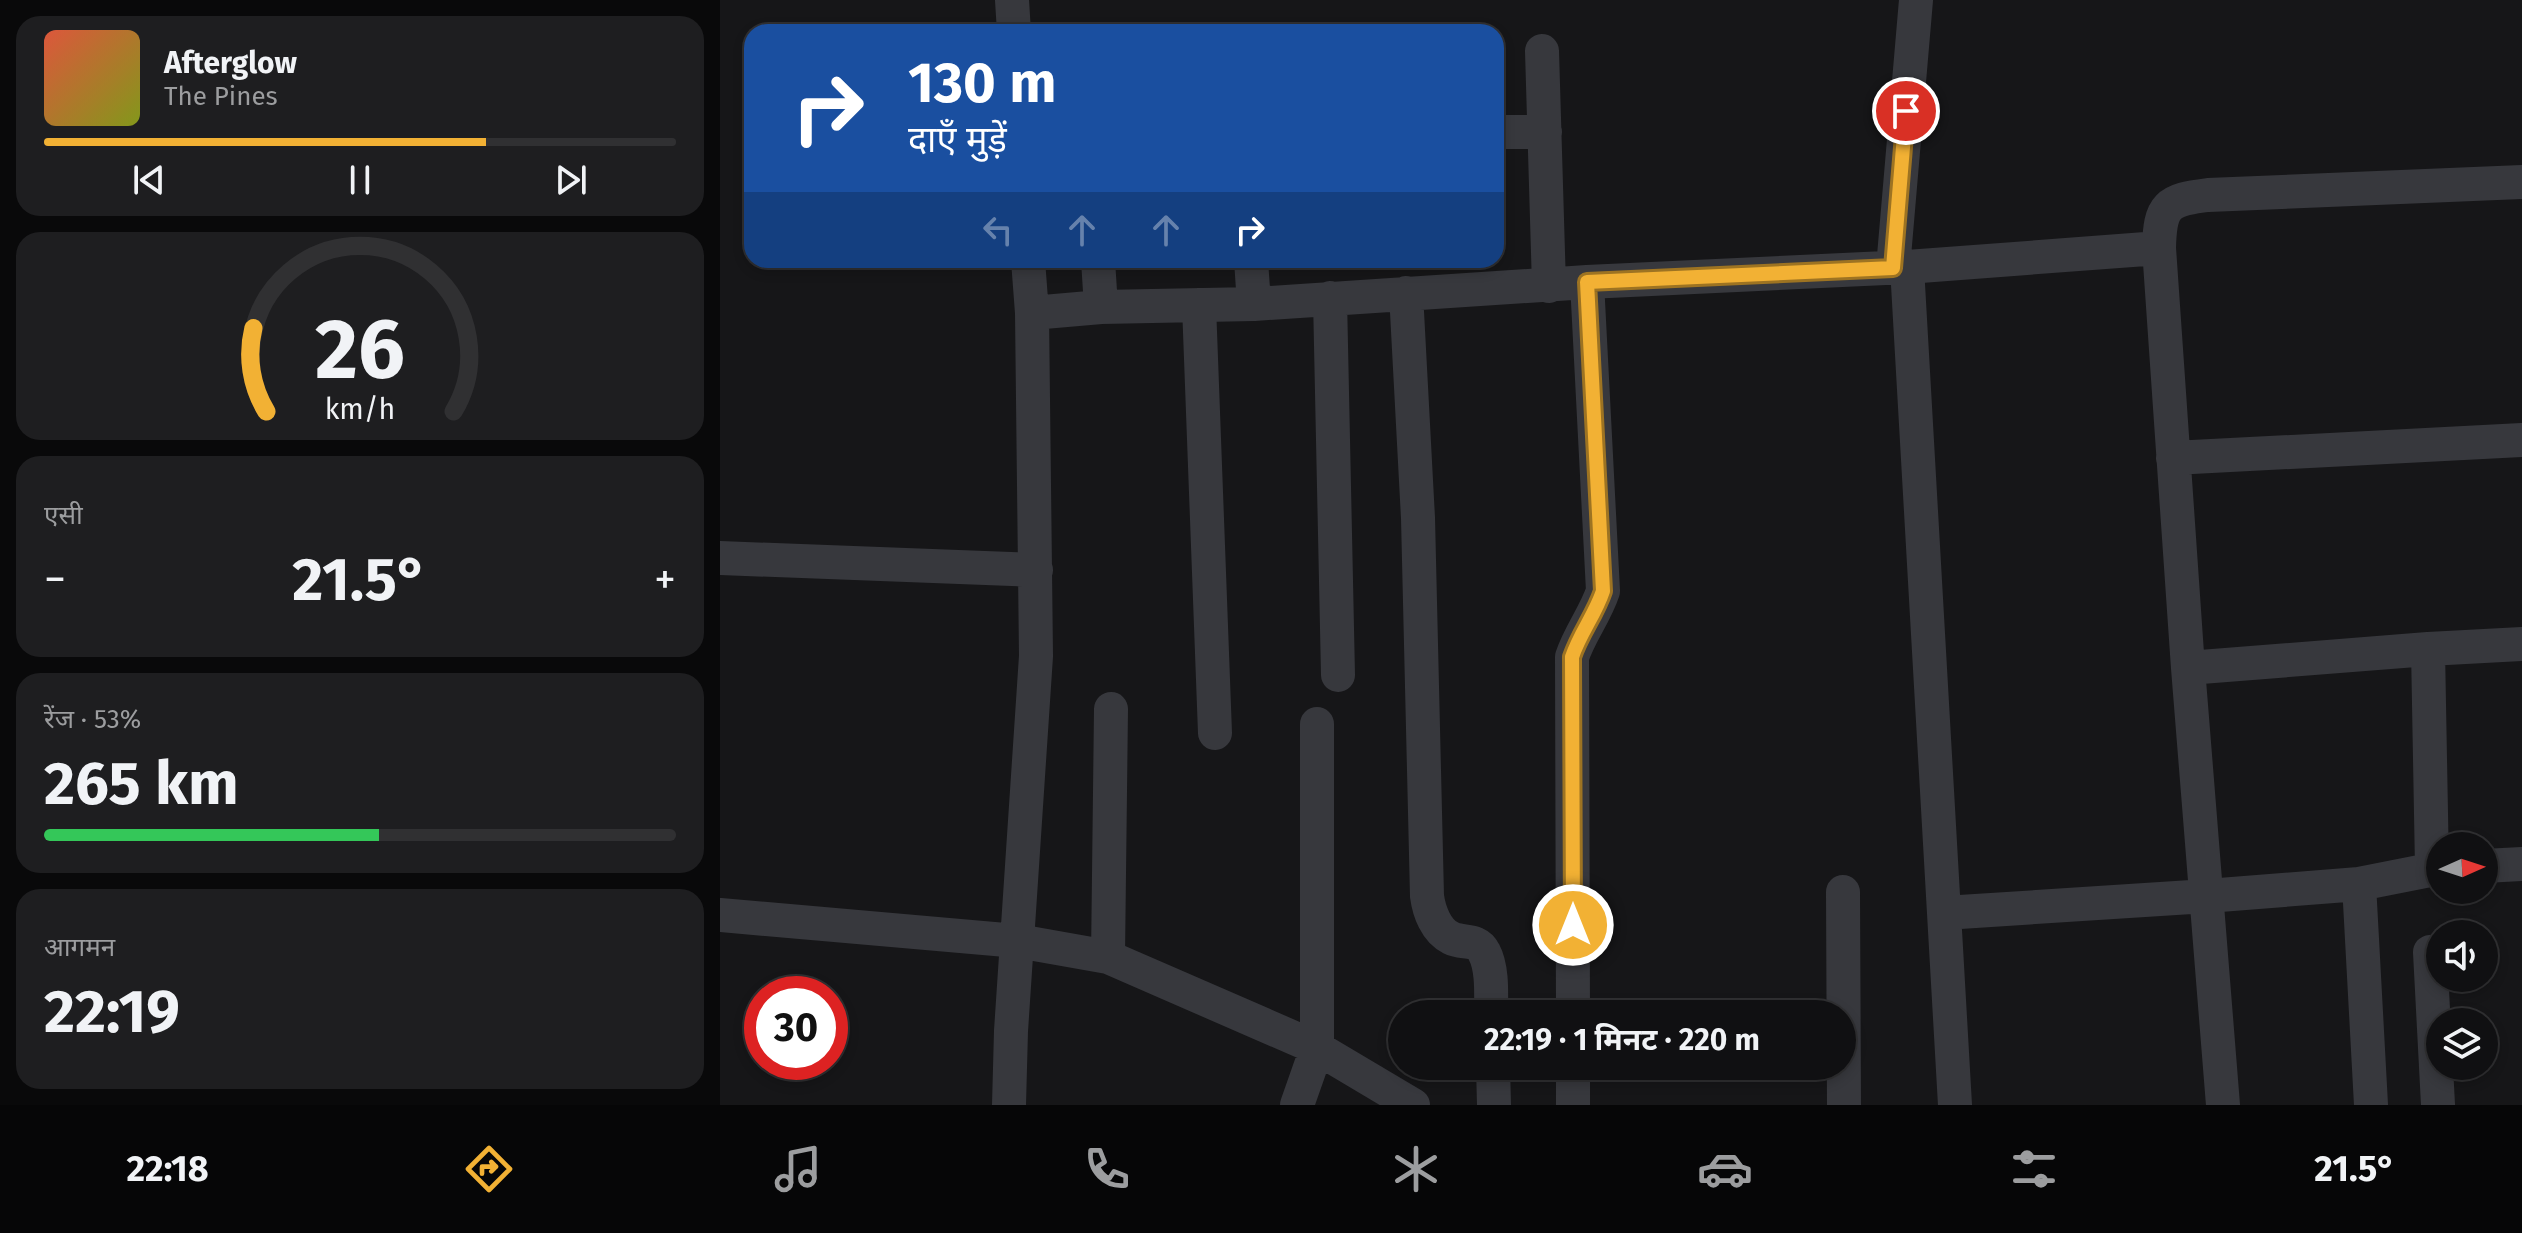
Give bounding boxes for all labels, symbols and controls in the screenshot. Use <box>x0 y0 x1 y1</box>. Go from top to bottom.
text: Afterglow <box>164 45 297 81</box>
text: 130 m <box>908 50 1056 117</box>
icon: right <box>776 56 880 160</box>
pin <box>1872 77 1940 145</box>
text: The Pines <box>164 81 278 112</box>
icon: arrive <box>1884 89 1928 133</box>
text: दाएँ मुड़ें <box>908 118 1007 162</box>
icon: previous <box>127 158 171 202</box>
icon: pause <box>338 158 382 202</box>
icon: next <box>549 158 593 202</box>
icon: left <box>976 208 1020 252</box>
icon: ahead <box>1060 208 1104 252</box>
icon: ahead <box>1144 208 1188 252</box>
icon: right <box>1228 208 1272 252</box>
text: 26 <box>315 300 405 400</box>
text: km/h <box>325 392 395 427</box>
text: एसी <box>44 500 83 531</box>
text: 21.5° <box>292 544 428 616</box>
text: − <box>44 553 66 606</box>
text: + <box>654 553 676 606</box>
text: रेंज · 53% <box>44 704 141 735</box>
text: 265 km <box>44 748 239 820</box>
north arrow <box>2426 832 2498 904</box>
map controls <box>2426 832 2498 1080</box>
position arrow <box>1531 883 1615 967</box>
button: sound <box>2426 920 2498 992</box>
text: आगमन <box>44 932 115 963</box>
text: 22:19 <box>44 976 180 1048</box>
speed limit sign: 30 <box>744 976 848 1080</box>
button: layers <box>2426 1008 2498 1080</box>
text: 22:19 · 1 मिनट · 220 m <box>1484 1022 1760 1058</box>
icon: directions <box>461 1141 517 1197</box>
icon: music <box>770 1141 826 1197</box>
icon: phone <box>1079 1141 1135 1197</box>
icon: climate <box>1388 1141 1444 1197</box>
icon: car <box>1697 1141 1753 1197</box>
icon: filters <box>2006 1141 2062 1197</box>
text: 22:18 <box>126 1147 209 1191</box>
text: 21.5° <box>2314 1147 2396 1191</box>

